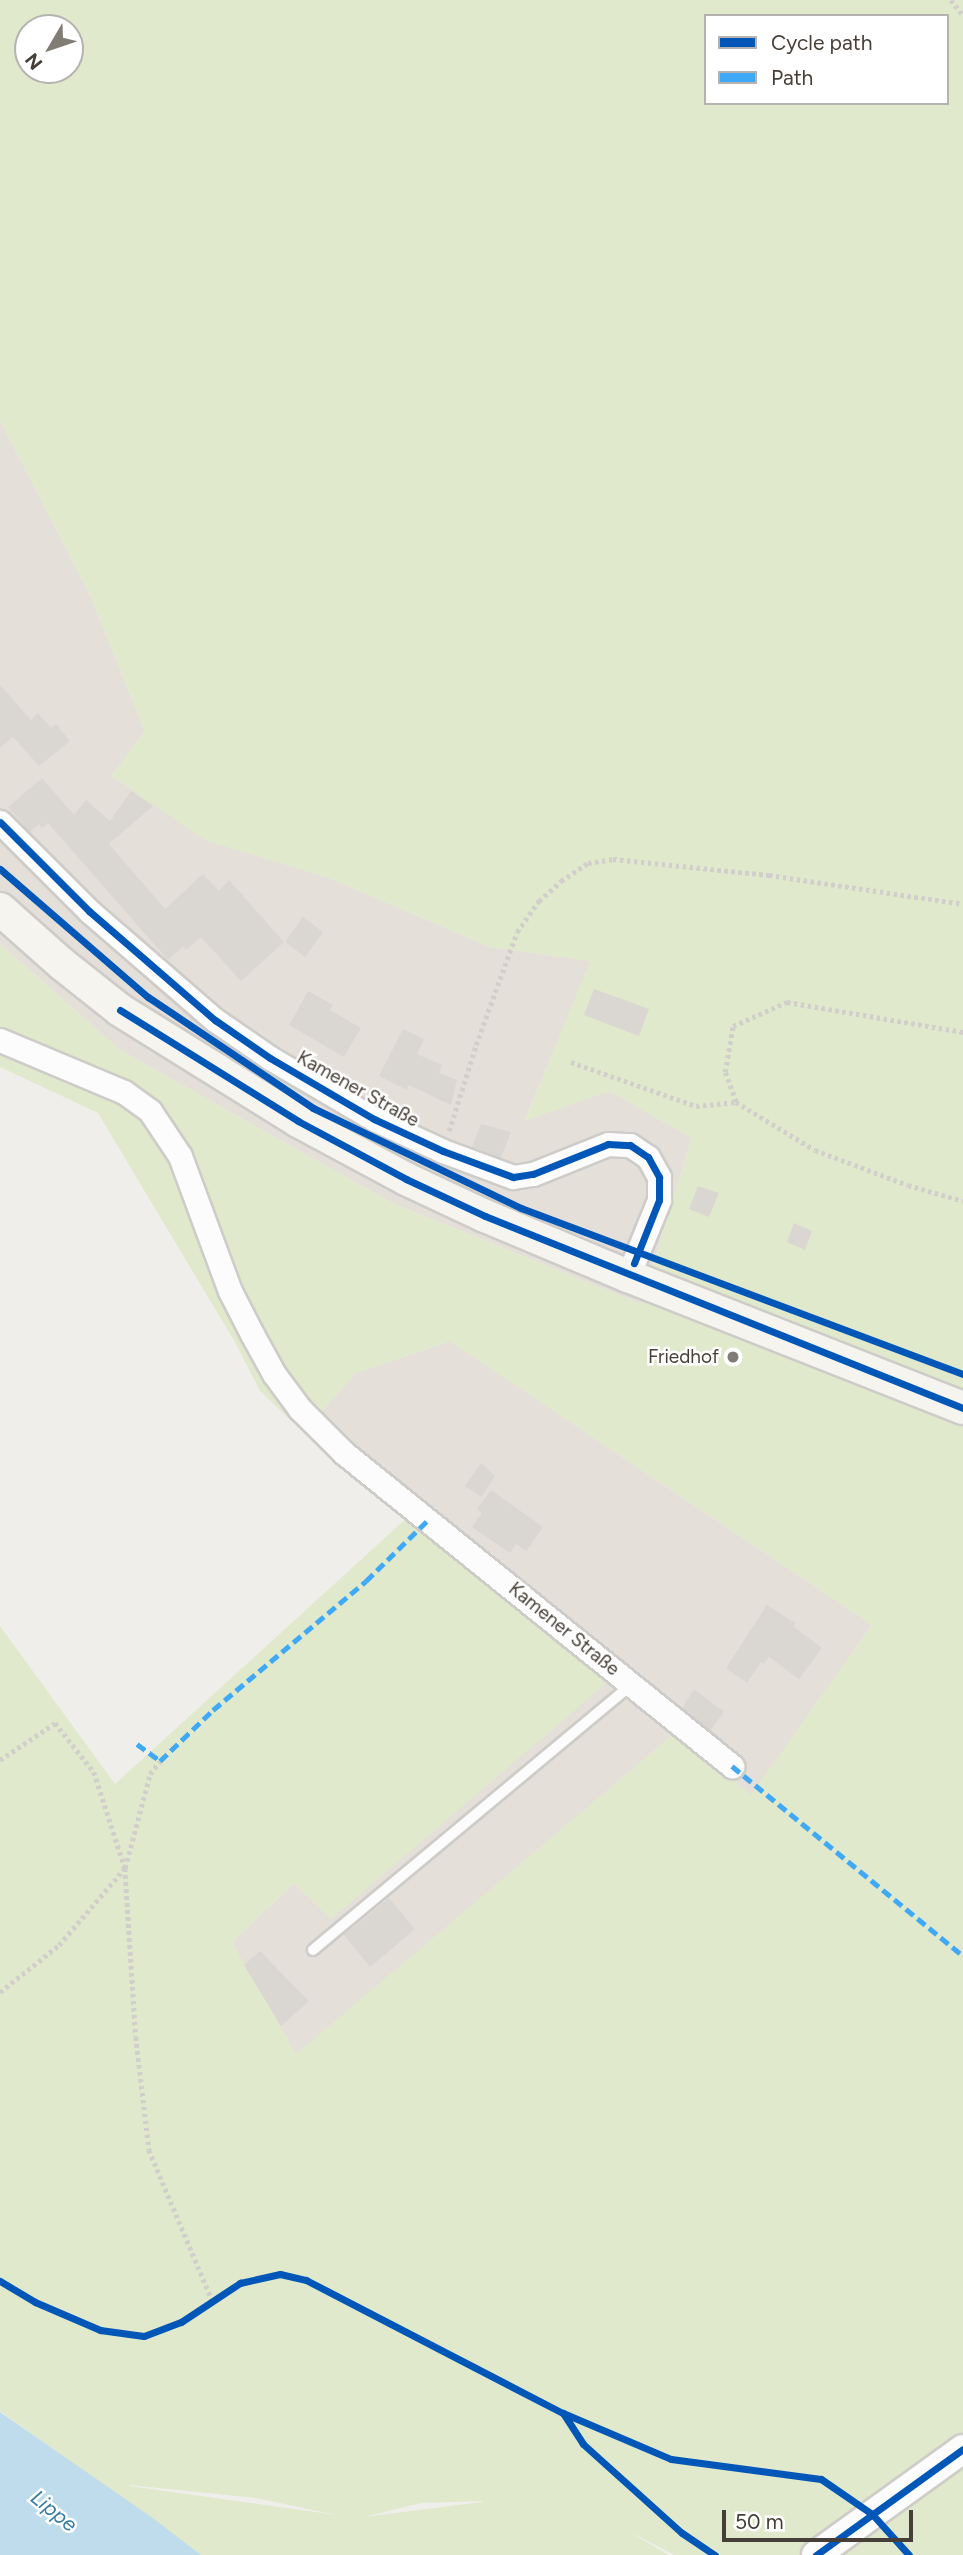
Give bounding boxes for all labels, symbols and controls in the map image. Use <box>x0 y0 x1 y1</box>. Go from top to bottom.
north arrow <box>14 14 84 84</box>
legend <box>704 14 949 105</box>
text: Cycle path <box>771 30 872 55</box>
text: N <box>20 48 47 74</box>
text: Path <box>771 65 813 90</box>
street label: Kamener Straße <box>293 1046 423 1132</box>
place label: Friedhof <box>648 1346 719 1368</box>
marker: Friedhof <box>725 1349 741 1365</box>
street label: Kamener Straße <box>504 1577 624 1681</box>
water label: Lippe <box>26 2485 82 2537</box>
scale bar <box>725 2496 916 2540</box>
text: 50 m <box>735 2509 784 2534</box>

